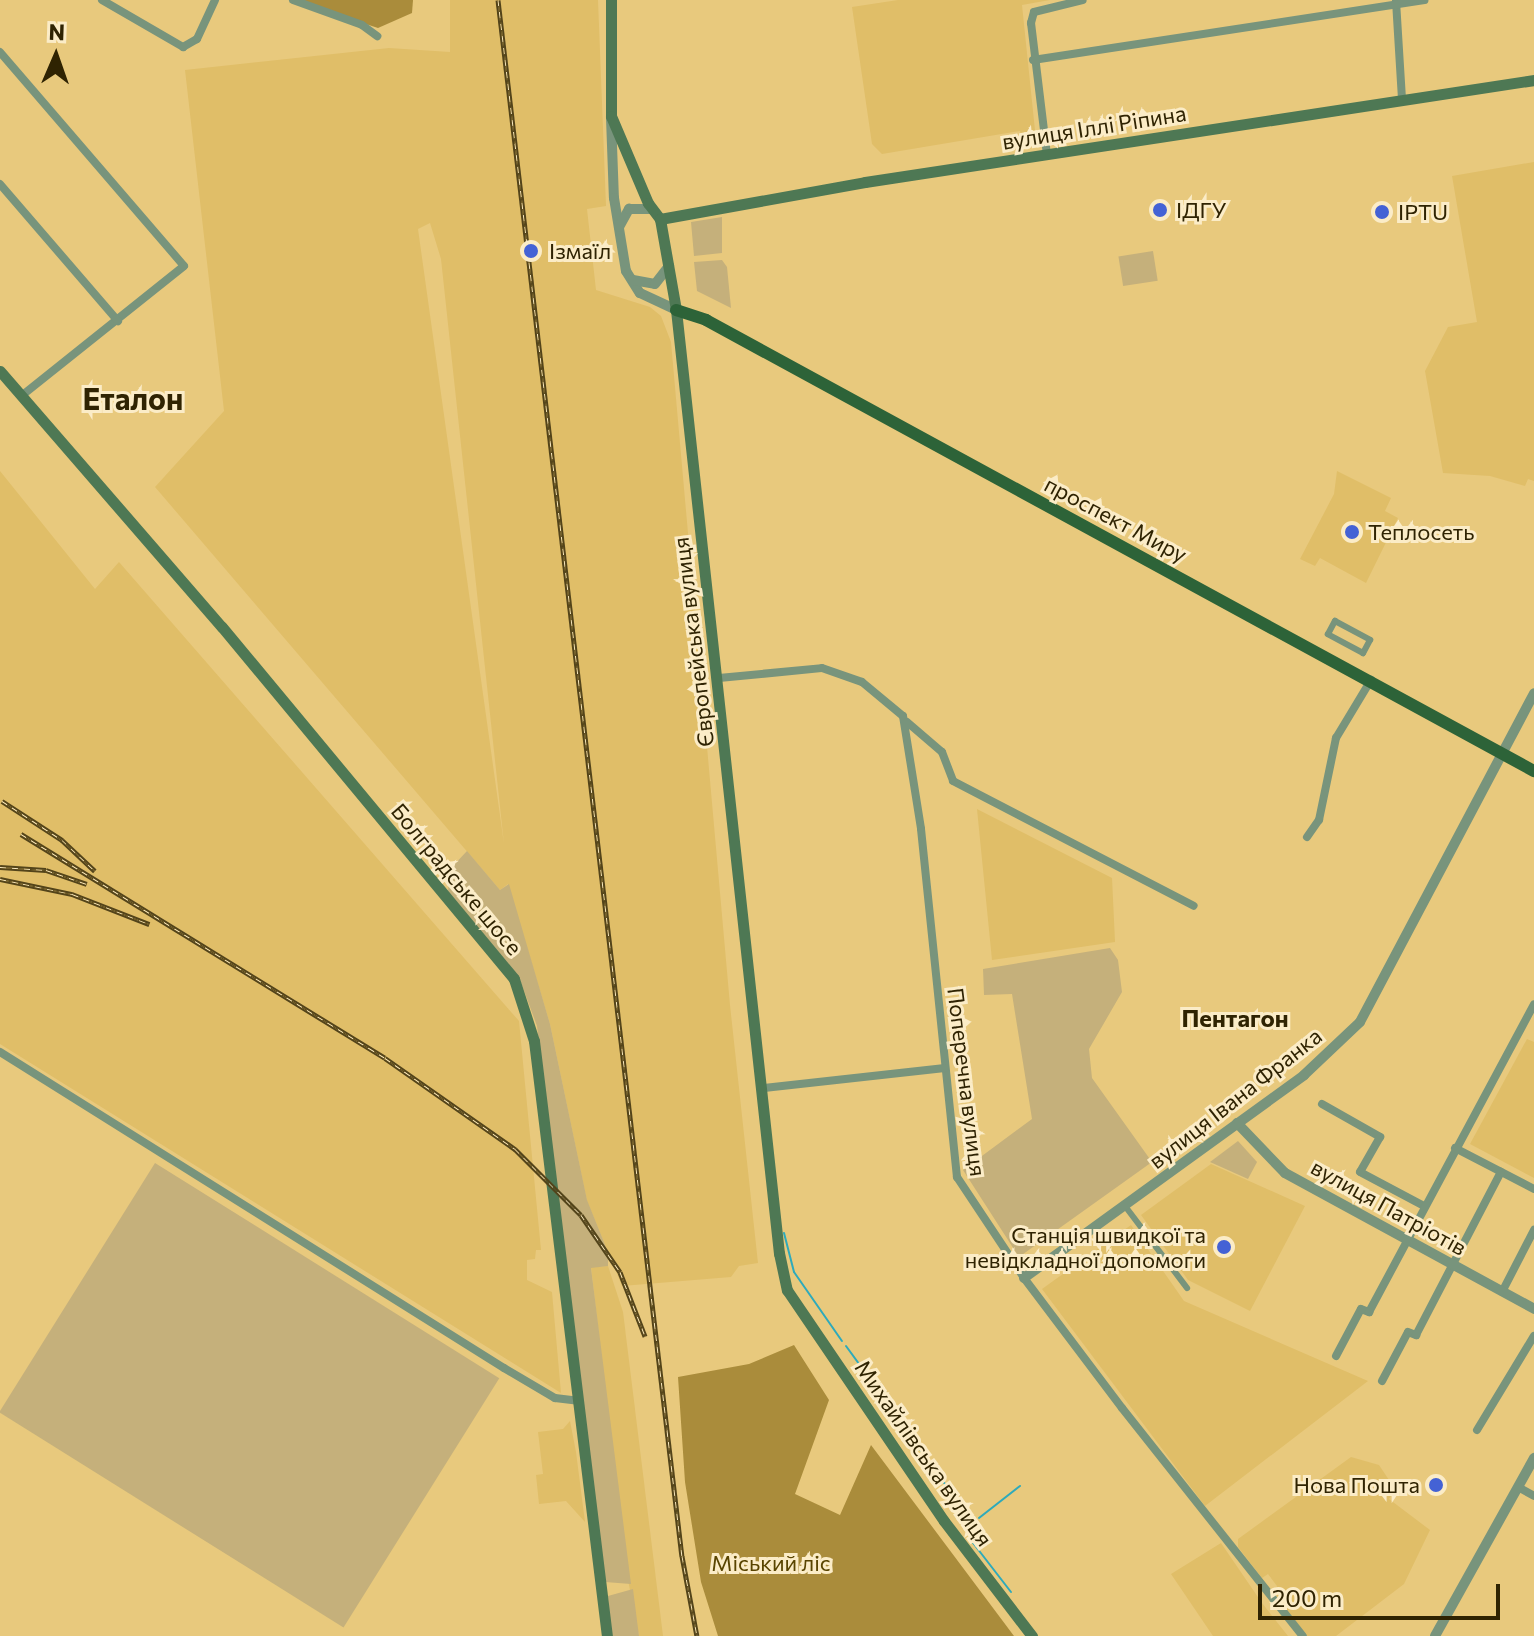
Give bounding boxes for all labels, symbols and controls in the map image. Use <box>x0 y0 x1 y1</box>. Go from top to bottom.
north arrow <box>16 16 96 96</box>
text: N <box>48 18 66 45</box>
street label: вулиця Іллі Ріпина <box>1000 99 1188 155</box>
place label: ІДГУ <box>1176 197 1227 223</box>
place label: IPTU <box>1398 199 1448 225</box>
marker: ІДГУ <box>1151 201 1169 219</box>
marker: IPTU <box>1373 203 1391 221</box>
place label: Ізмаїл <box>549 238 611 264</box>
marker: Ізмаїл <box>520 240 542 262</box>
district label: Еталон <box>83 380 183 416</box>
street label: проспект Миру <box>1040 470 1192 568</box>
place label: Теплосеть <box>1368 519 1475 545</box>
marker: Теплосеть <box>1343 523 1361 541</box>
street label: Європейська вулиця <box>667 536 719 748</box>
street label: Болградське шосе <box>386 798 528 960</box>
street label: Поперечна вулиця <box>942 986 992 1178</box>
district label: Пентагон <box>1181 1004 1289 1032</box>
street label: вулиця Івана Франка <box>1143 1022 1327 1174</box>
street label: вулиця Патріотів <box>1307 1153 1471 1261</box>
place label: Станція швидкої та невідкладної допомоги <box>965 1221 1206 1272</box>
marker: Станція швидкої та невідкладної допомоги <box>1213 1236 1235 1258</box>
street label: Михайлівська вулиця <box>850 1355 998 1551</box>
place label: Нова Пошта <box>1293 1472 1420 1498</box>
marker: Нова Пошта <box>1427 1476 1445 1494</box>
park label: Міський ліс <box>711 1550 831 1576</box>
scale bar <box>1262 1568 1504 1618</box>
text: 200 m <box>1272 1583 1342 1612</box>

